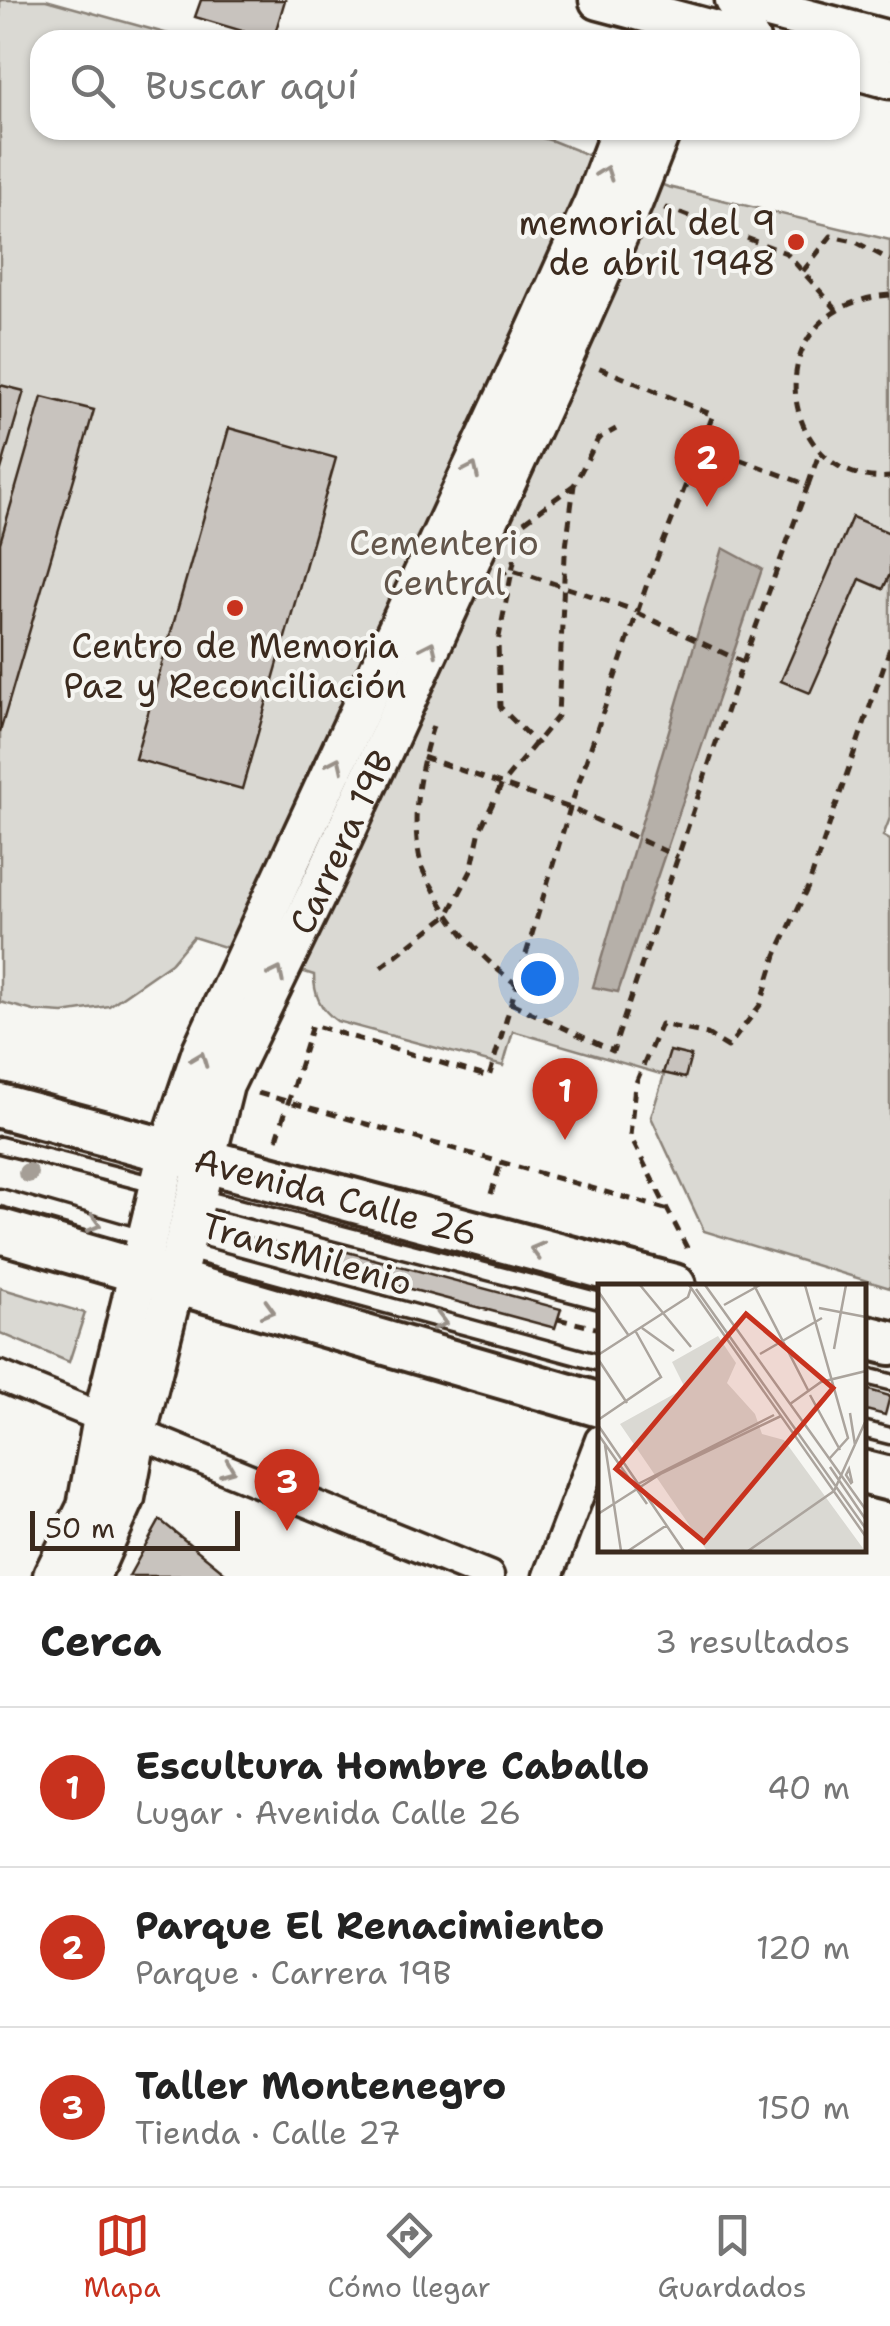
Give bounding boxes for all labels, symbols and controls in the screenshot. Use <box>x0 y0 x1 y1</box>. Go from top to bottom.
search box <box>30 30 860 140</box>
icon: search <box>65 58 120 113</box>
text: Buscar aquí <box>145 60 358 111</box>
one-way arrow <box>593 165 614 182</box>
place label: memorial del 9 de abril 1948 <box>519 199 776 286</box>
marker: memorial del 9 de abril 1948 <box>785 231 807 253</box>
pin: 2 <box>674 424 740 507</box>
one-way arrow <box>460 462 480 480</box>
park label: Cementerio Central <box>349 519 539 606</box>
marker: Centro de Memoria Paz y Reconciliación <box>224 597 246 619</box>
place label: Centro de Memoria Paz y Reconciliación <box>63 622 407 709</box>
one-way arrow <box>417 640 437 658</box>
street label: Carrera 19B <box>277 742 404 942</box>
one-way arrow <box>323 757 343 775</box>
your location <box>513 953 564 1004</box>
one-way arrow <box>265 967 285 985</box>
one-way arrow <box>188 1052 209 1069</box>
pin: 1 <box>532 1058 598 1140</box>
street label: Avenida Calle 26 <box>189 1135 483 1256</box>
street label: TransMilenio <box>196 1202 418 1306</box>
one-way arrow <box>84 1212 101 1233</box>
one-way arrow <box>529 1241 546 1262</box>
inset map <box>598 1284 865 1551</box>
one-way arrow <box>259 1298 277 1319</box>
one-way arrow <box>431 1310 448 1331</box>
pin: 3 <box>254 1448 320 1531</box>
one-way arrow <box>218 1457 236 1477</box>
scale bar <box>30 1506 240 1550</box>
text: 50 m <box>45 1509 115 1547</box>
text: Cerca <box>40 1613 161 1669</box>
text: 3 resultados <box>655 1620 850 1663</box>
text: Escultura Hombre Caballo <box>135 1740 649 1791</box>
text: 1 <box>65 1766 80 1809</box>
text: 40 m <box>767 1766 850 1809</box>
text: Lugar · Avenida Calle 26 <box>135 1791 521 1834</box>
text: Parque El Renacimiento <box>135 1900 604 1951</box>
text: 2 <box>61 1926 84 1969</box>
text: 120 m <box>756 1926 850 1969</box>
text: Parque · Carrera 19B <box>135 1951 451 1994</box>
text: Taller Montenegro <box>135 2060 506 2111</box>
text: 3 <box>61 2086 84 2129</box>
text: 150 m <box>757 2086 850 2129</box>
text: Tienda · Calle 27 <box>135 2111 401 2154</box>
tab: Mapa <box>83 2208 161 2306</box>
tab: Cómo llegar <box>328 2208 491 2306</box>
tab: Guardados <box>658 2208 807 2306</box>

